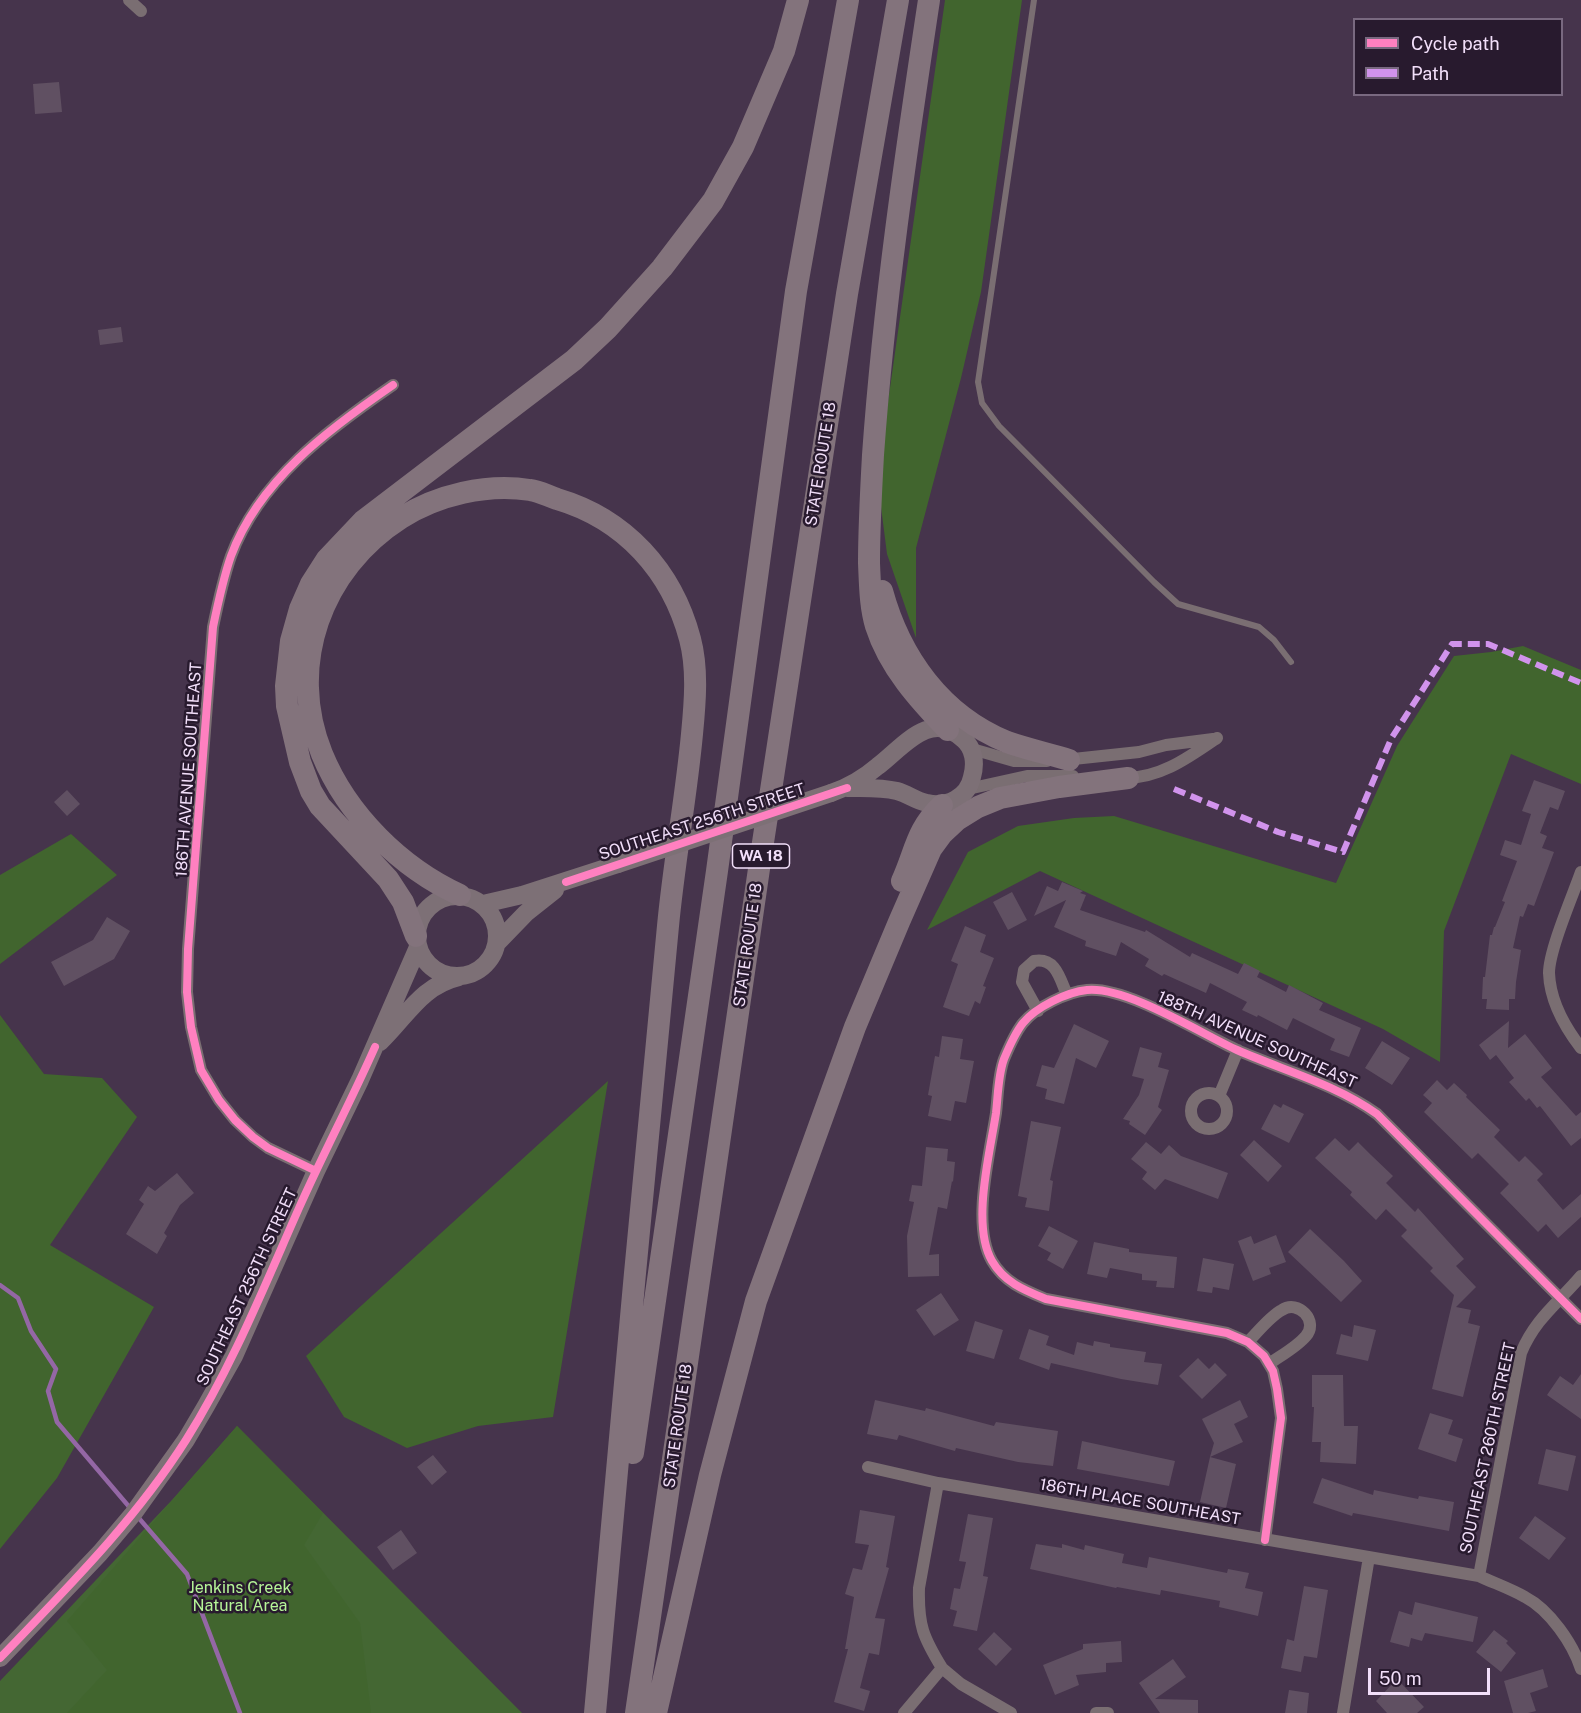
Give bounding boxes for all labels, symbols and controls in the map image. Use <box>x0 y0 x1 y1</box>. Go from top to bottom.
legend <box>1353 18 1563 96</box>
text: Cycle path <box>1411 33 1500 54</box>
text: Path <box>1411 63 1449 84</box>
street label: STATE ROUTE 18 <box>802 401 840 527</box>
street label: 186TH AVENUE SOUTHEAST <box>172 662 206 878</box>
street label: SOUTHEAST 256TH STREET <box>596 780 808 864</box>
road number: WA 18 <box>732 844 789 868</box>
street label: STATE ROUTE 18 <box>730 882 766 1008</box>
street label: 188TH AVENUE SOUTHEAST <box>1154 987 1360 1093</box>
street label: SOUTHEAST 256TH STREET <box>193 1185 301 1389</box>
street label: SOUTHEAST 260TH STREET <box>1456 1341 1520 1555</box>
street label: STATE ROUTE 18 <box>660 1363 696 1489</box>
street label: 186TH PLACE SOUTHEAST <box>1038 1475 1242 1529</box>
park label: Jenkins Creek Natural Area <box>189 1578 291 1616</box>
scale bar <box>1371 1656 1492 1694</box>
text: 50 m <box>1379 1668 1422 1689</box>

